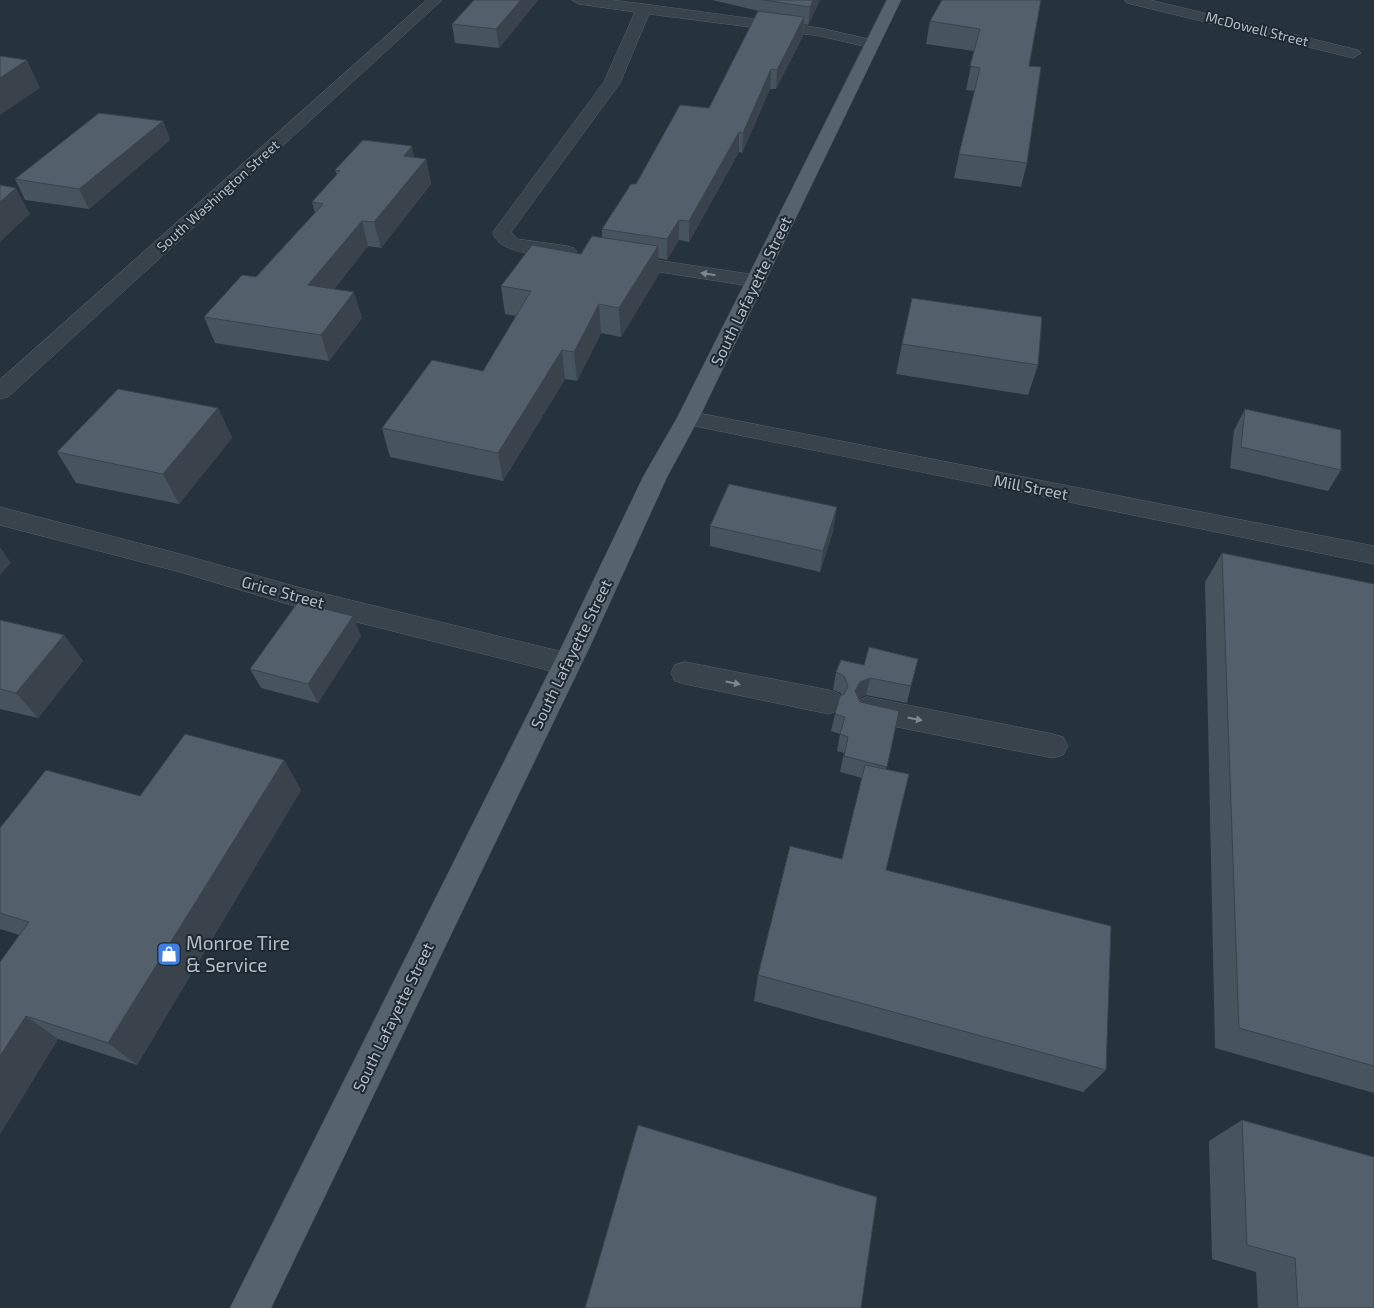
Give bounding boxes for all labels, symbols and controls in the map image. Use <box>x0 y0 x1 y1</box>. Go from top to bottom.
street label: McDowell Street <box>1204 8 1310 50</box>
street label: South Washington Street <box>153 136 282 255</box>
street label: South Lafayette Street <box>706 213 795 369</box>
one-way arrow <box>699 269 715 277</box>
street label: Mill Street <box>992 470 1070 503</box>
street label: Grice Street <box>240 571 327 612</box>
street label: South Lafayette Street <box>526 576 615 732</box>
one-way arrow <box>726 679 742 687</box>
one-way arrow <box>907 715 923 723</box>
place label: Monroe Tire & Service <box>186 931 290 976</box>
street label: South Lafayette Street <box>348 939 437 1095</box>
shop icon: Monroe Tire & Service <box>156 941 182 967</box>

